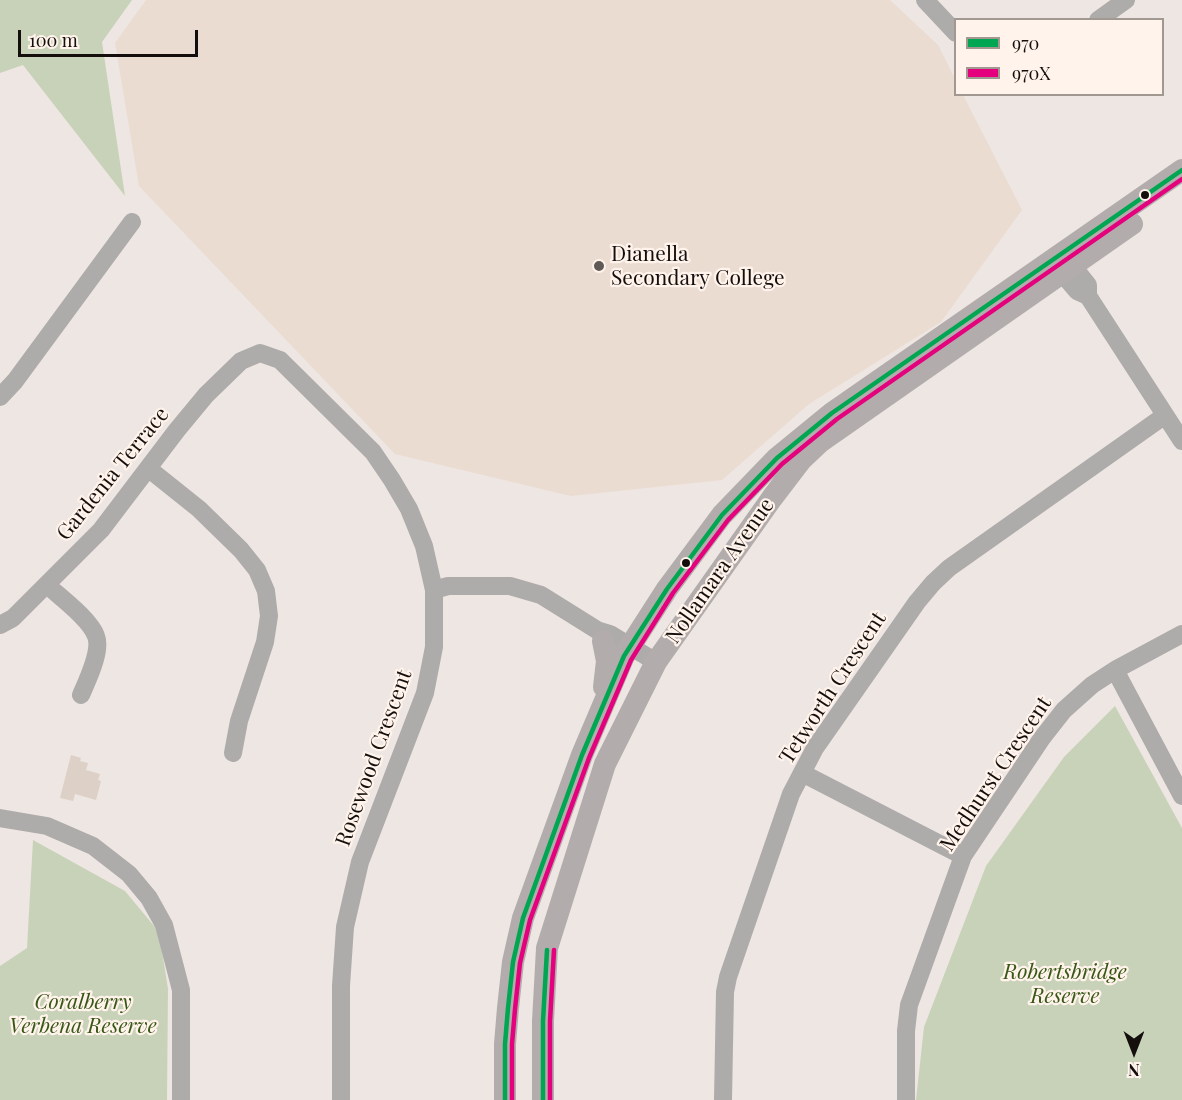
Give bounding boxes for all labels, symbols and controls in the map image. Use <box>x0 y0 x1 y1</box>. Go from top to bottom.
scale bar <box>21 18 201 56</box>
legend <box>954 18 1164 96</box>
text: 100 m <box>29 28 78 52</box>
text: 970 <box>1012 31 1039 55</box>
text: 970X <box>1012 61 1051 85</box>
unlabelled marker <box>1139 189 1151 201</box>
place label: Dianella Secondary College <box>611 241 785 291</box>
marker: Dianella Secondary College <box>592 259 606 273</box>
street label: Gardenia Terrace <box>52 402 174 546</box>
street label: Nollamara Avenue <box>660 493 780 649</box>
unlabelled marker <box>680 557 692 569</box>
street label: Tetworth Crescent <box>774 607 892 769</box>
street label: Rosewood Crescent <box>330 666 418 850</box>
street label: Medhurst Crescent <box>935 692 1057 856</box>
park label: Robertsbridge Reserve <box>1003 959 1127 1009</box>
park label: Coralberry Verbena Reserve <box>9 989 157 1039</box>
north arrow <box>1104 1022 1164 1082</box>
text: N <box>1128 1060 1140 1081</box>

